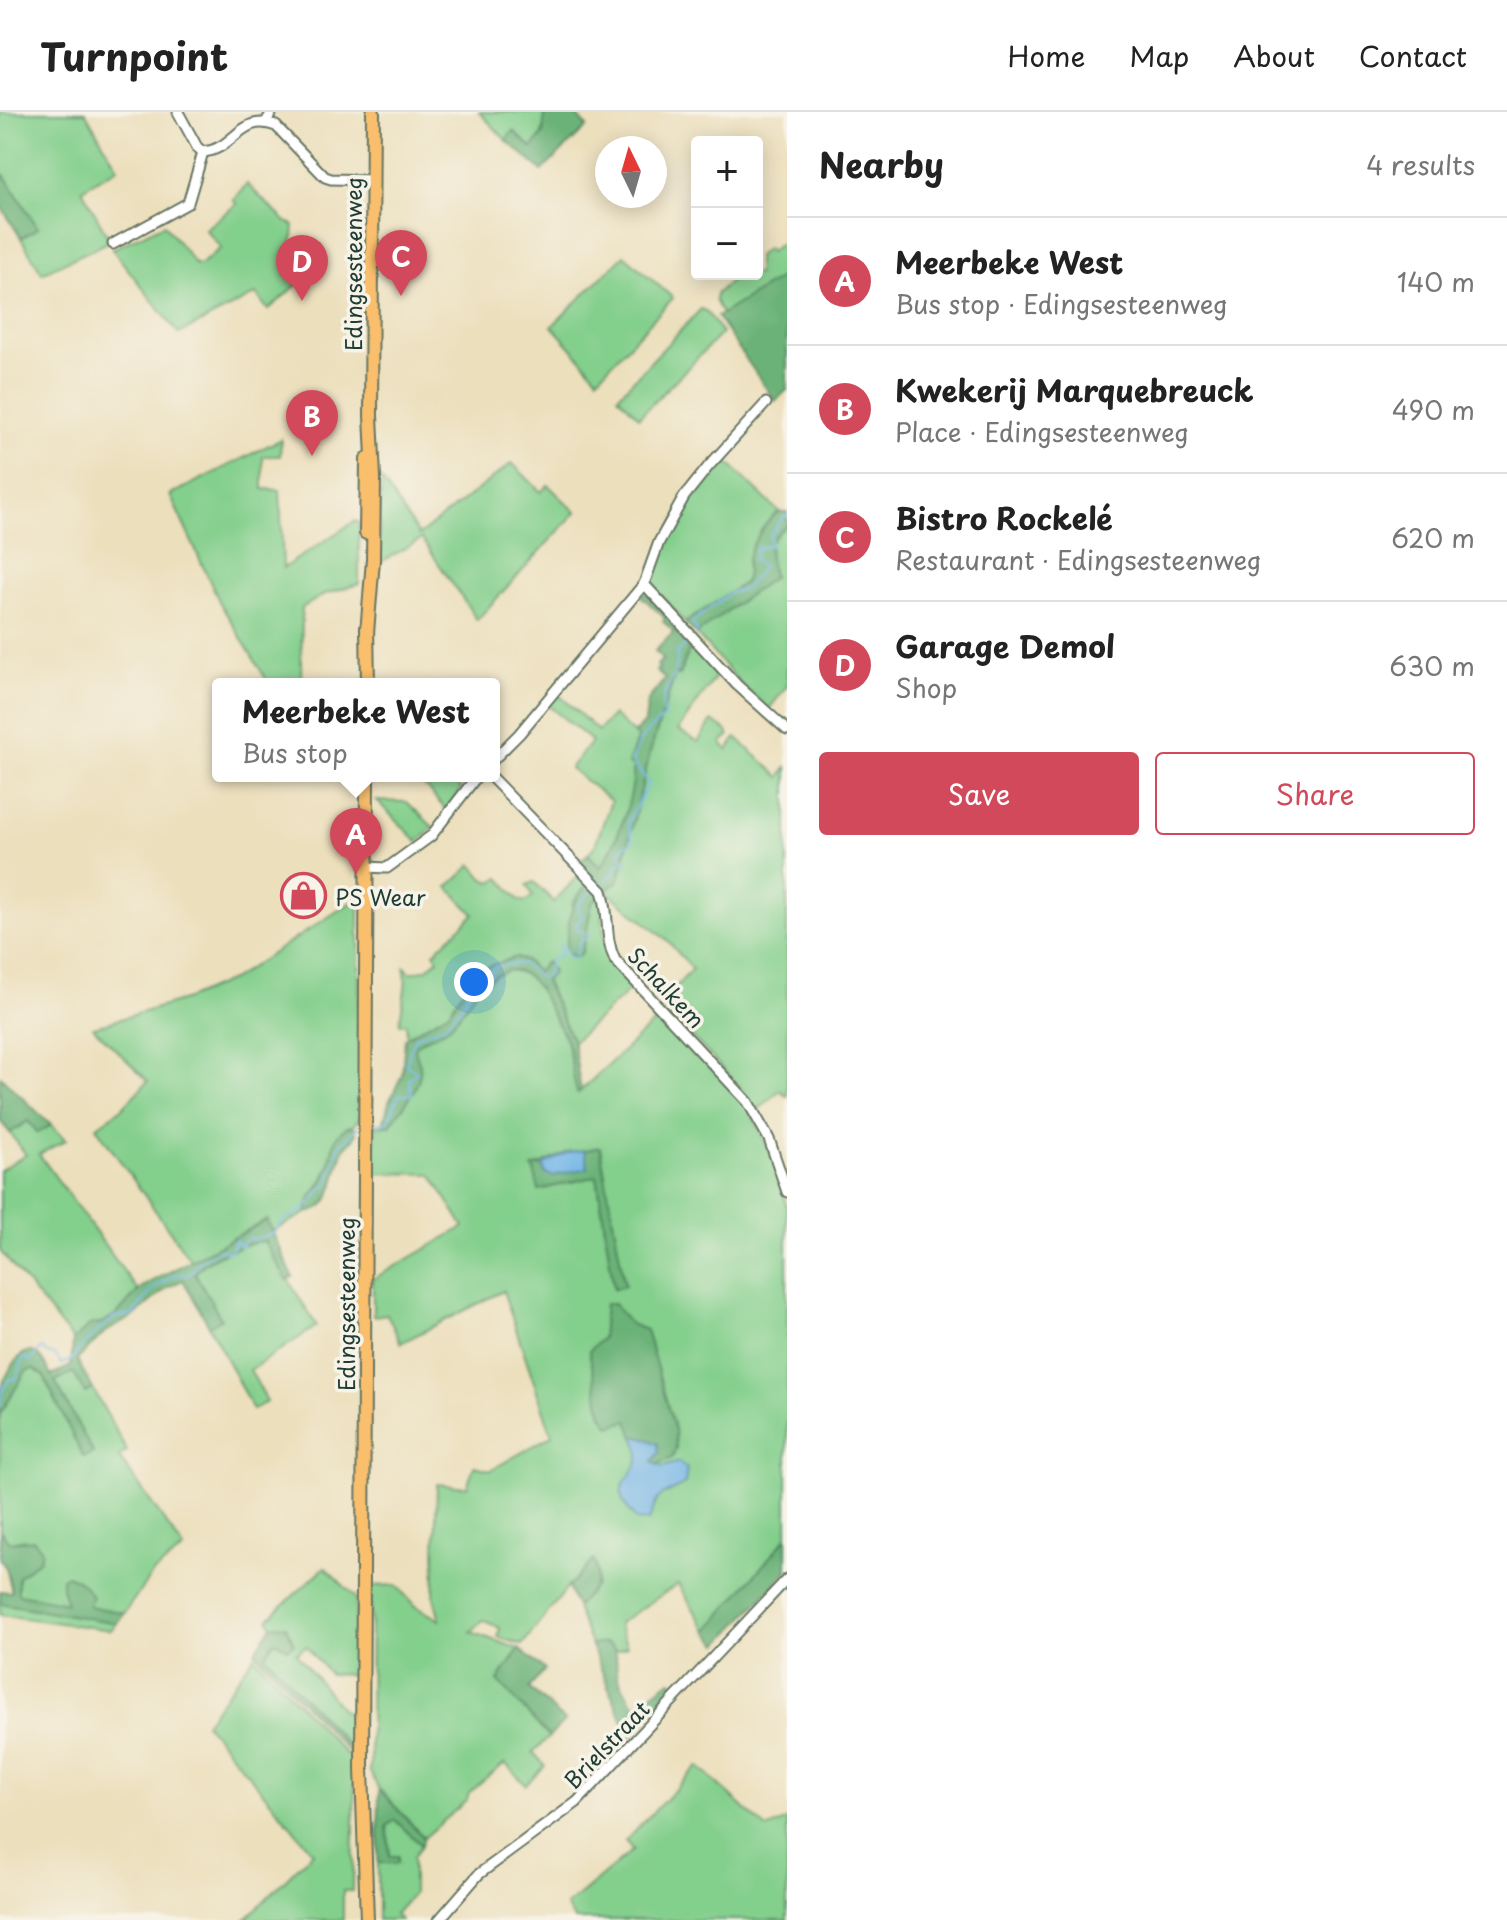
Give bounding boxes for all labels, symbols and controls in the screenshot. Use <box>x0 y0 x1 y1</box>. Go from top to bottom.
text: Turnpoint <box>40 27 228 84</box>
text: Home <box>1007 34 1085 77</box>
text: Map <box>1129 34 1189 77</box>
text: About <box>1233 34 1315 77</box>
text: Contact <box>1359 34 1467 77</box>
north arrow <box>595 136 667 208</box>
map controls <box>691 136 763 280</box>
button: + <box>691 136 763 208</box>
text: Nearby <box>819 138 944 190</box>
text: 4 results <box>1366 145 1475 184</box>
street label: Edingsesteenweg <box>336 177 369 351</box>
button: − <box>691 208 763 280</box>
pin: C <box>375 230 427 296</box>
pin: D <box>276 235 328 301</box>
text: Meerbeke West <box>895 239 1124 284</box>
text: A <box>835 262 855 301</box>
text: 140 m <box>1397 262 1475 301</box>
text: Bus stop · Edingsesteenweg <box>895 284 1228 323</box>
text: Kwekerij Marquebreuck <box>895 367 1254 412</box>
pin: B <box>286 390 338 456</box>
text: B <box>836 390 854 429</box>
text: 490 m <box>1392 390 1475 429</box>
text: Place · Edingsesteenweg <box>895 412 1189 451</box>
text: Bistro Rockelé <box>895 495 1113 540</box>
text: C <box>835 518 855 557</box>
text: 620 m <box>1391 518 1475 557</box>
text: Restaurant · Edingsesteenweg <box>895 540 1262 579</box>
text: Garage Demol <box>895 623 1115 668</box>
text: D <box>835 646 855 685</box>
text: 630 m <box>1389 646 1475 685</box>
text: Shop <box>895 668 957 707</box>
popup <box>212 678 500 782</box>
text: Meerbeke West <box>242 688 470 733</box>
text: Bus stop <box>242 733 348 772</box>
button: Save <box>819 752 1139 835</box>
button: Share <box>1155 752 1475 835</box>
pin: A <box>330 808 382 874</box>
shop icon: PS Wear <box>280 872 328 920</box>
place label: PS Wear <box>335 880 426 913</box>
street label: Schalkem <box>621 939 713 1035</box>
your location <box>454 962 494 1002</box>
street label: Edingsesteenweg <box>329 1217 362 1391</box>
street label: Brielstraat <box>556 1693 656 1795</box>

